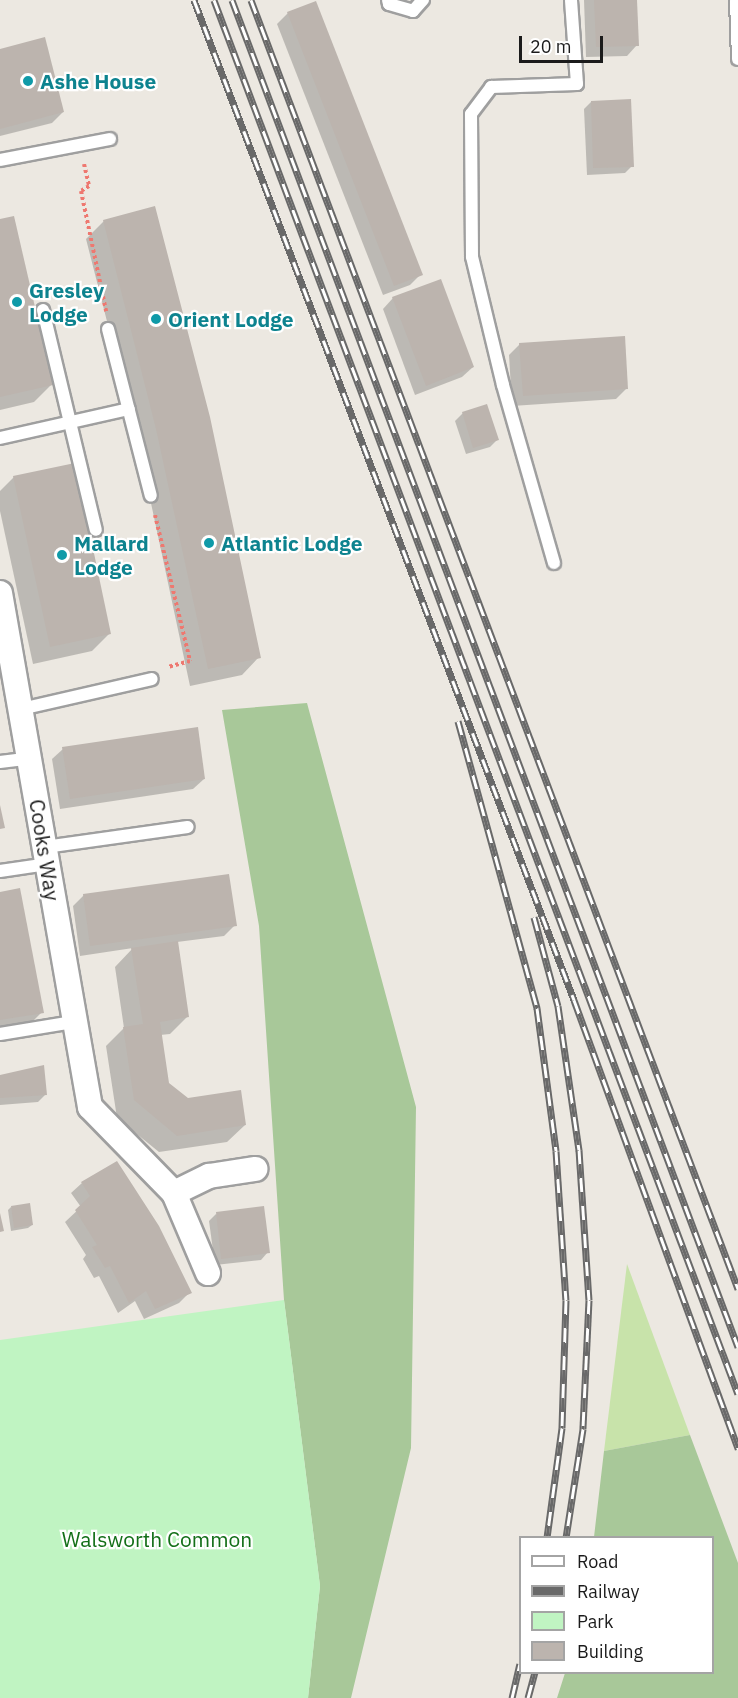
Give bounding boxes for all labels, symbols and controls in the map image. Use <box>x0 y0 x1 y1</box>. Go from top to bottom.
scale bar <box>522 24 606 62</box>
text: 20 m <box>530 35 572 58</box>
place label: Ashe House <box>40 68 156 94</box>
marker: Ashe House <box>21 74 35 88</box>
place label: Gresley Lodge <box>29 277 104 327</box>
marker: Gresley Lodge <box>10 295 24 309</box>
place label: Orient Lodge <box>168 306 294 332</box>
marker: Orient Lodge <box>149 312 163 326</box>
place label: Mallard Lodge <box>74 530 149 580</box>
place label: Atlantic Lodge <box>221 530 363 556</box>
marker: Atlantic Lodge <box>202 536 216 550</box>
marker: Mallard Lodge <box>55 548 69 562</box>
street label: Cooks Way <box>25 797 65 903</box>
park label: Walsworth Common <box>62 1526 252 1552</box>
legend <box>519 1536 714 1674</box>
text: Road <box>577 1550 618 1573</box>
text: Railway <box>577 1580 639 1603</box>
text: Park <box>577 1610 613 1633</box>
text: Building <box>577 1640 643 1663</box>

